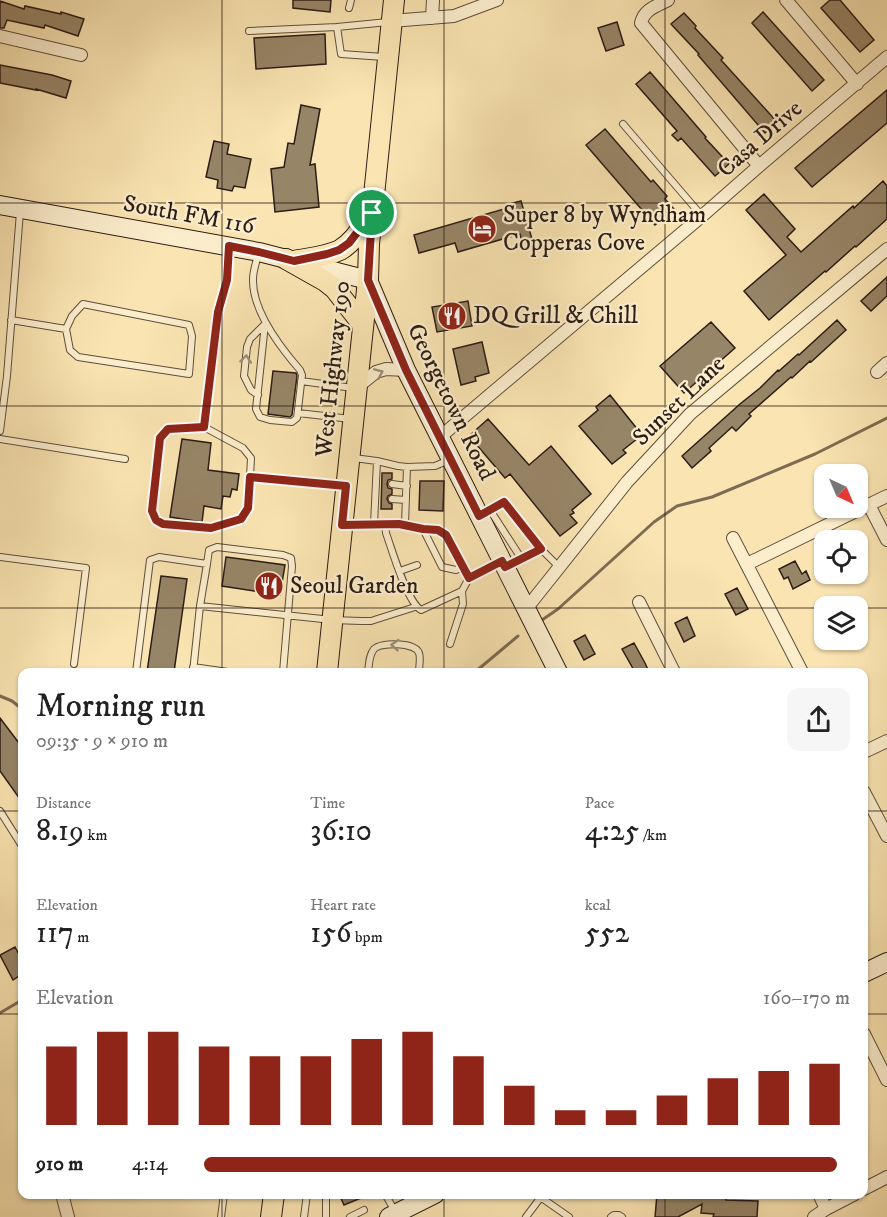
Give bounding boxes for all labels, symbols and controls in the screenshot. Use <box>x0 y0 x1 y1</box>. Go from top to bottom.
street label: Casa Drive <box>711 94 809 184</box>
pin <box>346 187 397 238</box>
street label: South FM 116 <box>121 189 259 242</box>
icon: arrive <box>355 196 388 229</box>
place label: Super 8 by Wyndham Copperas Cove <box>503 200 706 258</box>
hotel icon: Super 8 by Wyndham Copperas Cove <box>466 213 498 245</box>
street label: West Highway 190 <box>309 279 357 460</box>
restaurant icon: DQ Grill & Chill <box>436 300 468 332</box>
place label: DQ Grill & Chill <box>473 301 639 331</box>
street label: Georgetown Road <box>400 319 502 485</box>
street label: Sunset Lane <box>626 349 732 453</box>
one-way arrow <box>239 354 252 363</box>
one-way arrow <box>373 368 384 380</box>
north arrow <box>814 464 868 518</box>
map controls <box>814 464 868 650</box>
button: locate <box>814 530 868 584</box>
restaurant icon: Seoul Garden <box>253 570 285 602</box>
place label: Seoul Garden <box>290 571 419 601</box>
button: layers <box>814 596 868 650</box>
one-way arrow <box>390 638 399 651</box>
text: Morning run <box>36 686 205 727</box>
button: share <box>787 688 850 751</box>
text: 09:35 · 9 × 910 m <box>36 729 168 754</box>
text: Distance <box>36 793 91 813</box>
text: Time <box>310 793 345 813</box>
text: Pace <box>585 793 614 813</box>
text: 8.19 <box>36 813 84 850</box>
text: 36:10 <box>310 813 372 850</box>
text: 4:25 <box>585 813 639 850</box>
text: km <box>84 825 107 845</box>
text: /km <box>639 825 667 845</box>
text: Elevation <box>36 895 98 915</box>
text: Heart rate <box>310 895 376 915</box>
text: kcal <box>585 895 611 915</box>
text: 117 <box>36 915 74 952</box>
text: 156 <box>310 915 352 952</box>
text: 552 <box>585 915 629 952</box>
text: m <box>74 927 89 947</box>
text: bpm <box>352 927 383 947</box>
text: Elevation <box>36 986 113 1011</box>
text: 160–170 m <box>763 986 850 1011</box>
text: 910 m <box>36 1152 83 1177</box>
text: 4:14 <box>132 1152 168 1177</box>

